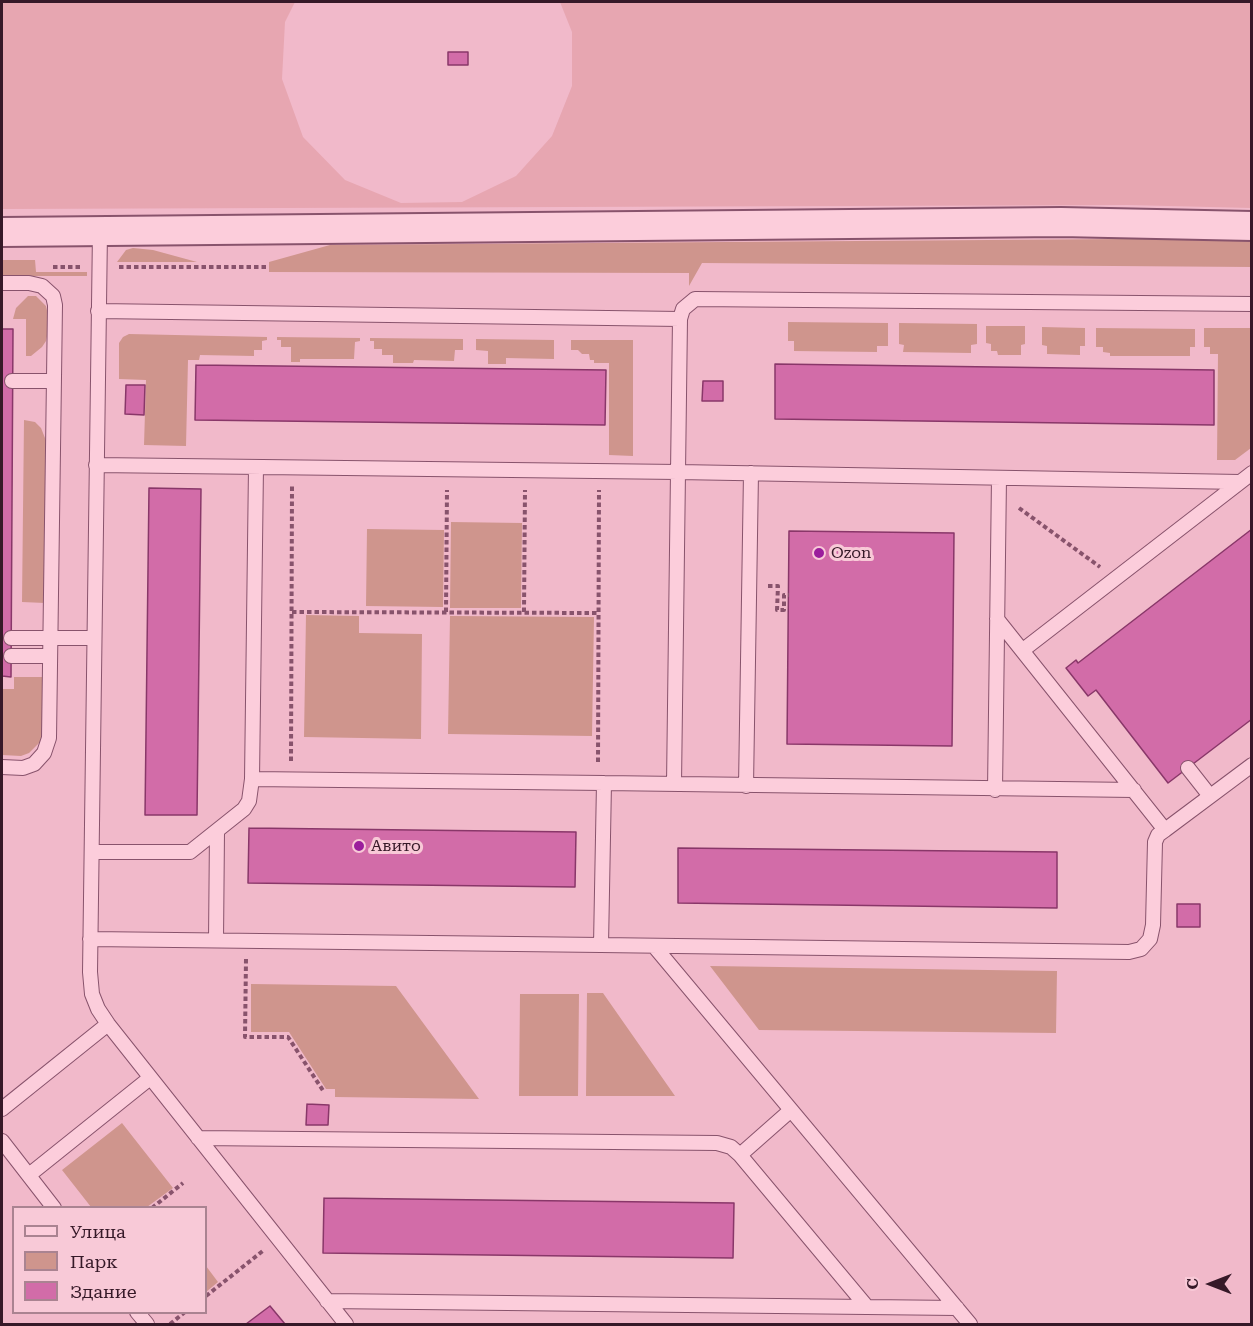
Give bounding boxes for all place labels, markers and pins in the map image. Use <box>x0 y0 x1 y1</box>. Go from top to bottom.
place label: Ozon <box>831 543 871 563</box>
marker: Ozon <box>812 546 826 560</box>
place label: Авито <box>371 836 421 856</box>
marker: Авито <box>352 839 366 853</box>

